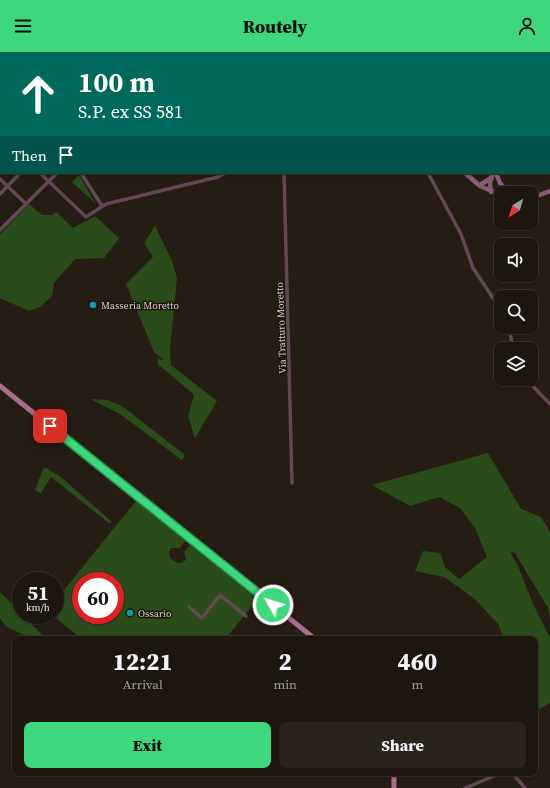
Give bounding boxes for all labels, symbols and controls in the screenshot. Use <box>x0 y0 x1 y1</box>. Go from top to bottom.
text: Routely <box>243 14 307 39</box>
icon: menu <box>12 15 34 37</box>
icon: person <box>516 15 538 37</box>
text: 100 m <box>78 63 155 101</box>
icon: ahead <box>12 68 64 120</box>
text: S.P. ex SS 581 <box>78 99 183 124</box>
icon: arrive <box>55 144 77 166</box>
text: Then <box>12 145 47 166</box>
north arrow <box>494 186 538 230</box>
map controls <box>494 186 538 386</box>
button: sound <box>494 238 538 282</box>
street label: Via Tratturo Moretto <box>273 282 289 374</box>
button: search <box>494 290 538 334</box>
place label: Masseria Moretto <box>101 299 179 312</box>
marker: Masseria Moretto <box>88 300 98 310</box>
button: layers <box>494 342 538 386</box>
pin <box>33 409 67 443</box>
icon: arrive <box>39 415 61 437</box>
speed limit sign: 60 <box>72 572 124 624</box>
text: 51 <box>27 579 49 607</box>
position arrow <box>252 584 294 626</box>
text: km/h <box>26 601 50 614</box>
place label: Ossario <box>138 607 172 620</box>
marker: Ossario <box>125 608 135 618</box>
text: 12:21 <box>113 645 173 678</box>
text: 2 <box>279 645 292 678</box>
text: 460 <box>398 645 437 678</box>
text: Arrival <box>123 676 163 693</box>
text: min <box>273 676 297 693</box>
text: m <box>412 676 423 693</box>
button: Exit <box>24 722 271 768</box>
button: Share <box>279 722 526 768</box>

